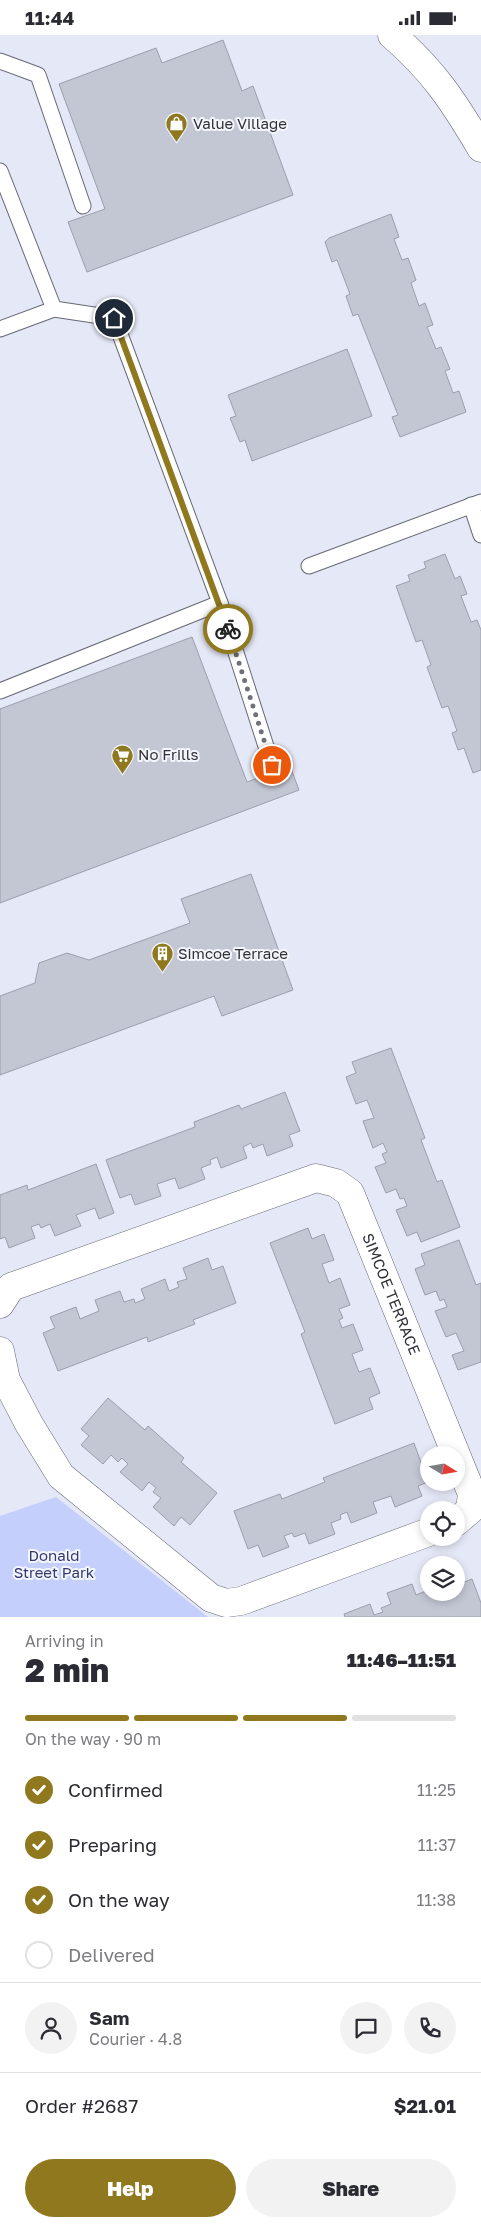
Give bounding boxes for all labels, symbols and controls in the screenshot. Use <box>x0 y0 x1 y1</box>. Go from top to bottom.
text: 11:44 <box>25 6 74 29</box>
shop icon: Value Village <box>165 112 189 143</box>
place label: Value Village <box>193 114 287 132</box>
pin <box>93 297 135 339</box>
icon: home <box>100 304 128 332</box>
courier <box>203 604 253 654</box>
icon: bike <box>214 615 242 643</box>
supermarket icon: No Frills <box>110 743 134 774</box>
pin <box>251 744 293 786</box>
place label: No Frills <box>138 745 199 763</box>
icon: bag <box>258 751 286 779</box>
building icon: Simcoe Terrace <box>150 942 174 973</box>
place label: Simcoe Terrace <box>178 944 288 962</box>
street label: SIMCOE TERRACE <box>359 1230 425 1357</box>
north arrow <box>420 1446 465 1491</box>
map controls <box>420 1446 465 1601</box>
button: locate <box>420 1501 465 1546</box>
park label: Donald Street Park <box>14 1546 95 1581</box>
button: layers <box>420 1556 465 1601</box>
text: Arriving in <box>25 1631 104 1651</box>
text: 11:46–11:51 <box>347 1648 456 1671</box>
text: 2 min <box>25 1651 109 1689</box>
text: On the way · 90 m <box>25 1729 161 1749</box>
icon: check <box>25 1776 53 1804</box>
text: Confirmed <box>68 1778 163 1801</box>
text: 11:25 <box>417 1780 456 1800</box>
icon: check <box>25 1831 53 1859</box>
text: Preparing <box>68 1833 157 1856</box>
text: 11:37 <box>418 1835 456 1855</box>
icon: check <box>25 1886 53 1914</box>
text: On the way <box>68 1888 170 1911</box>
text: 11:38 <box>417 1890 456 1910</box>
text: Delivered <box>68 1943 155 1966</box>
button: person <box>25 2002 77 2054</box>
button: chat <box>340 2002 392 2054</box>
button: phone <box>404 2002 456 2054</box>
text: Sam <box>89 2006 129 2029</box>
text: Courier · 4.8 <box>89 2029 182 2049</box>
text: Order #2687 <box>25 2094 138 2117</box>
text: $21.01 <box>394 2094 456 2117</box>
button: Help <box>25 2159 236 2217</box>
button: Share <box>246 2159 456 2217</box>

